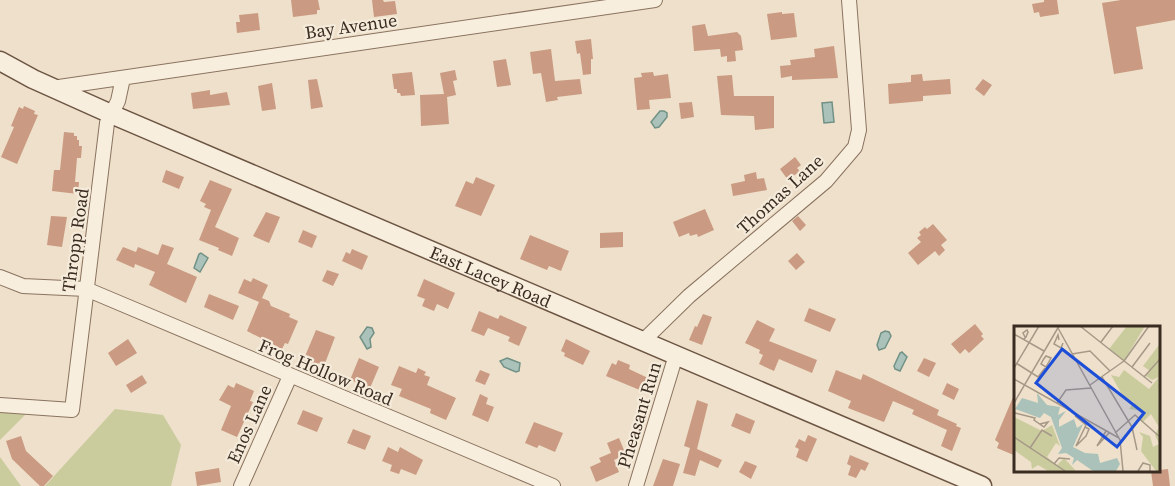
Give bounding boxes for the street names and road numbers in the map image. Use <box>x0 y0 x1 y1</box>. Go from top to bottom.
street label: Bay Avenue <box>303 7 399 45</box>
street label: Thomas Lane <box>731 148 829 240</box>
street label: Thropp Road <box>55 186 95 294</box>
street label: East Lacey Road <box>426 239 555 313</box>
street label: Frog Hollow Road <box>255 332 397 412</box>
street label: Pheasant Run <box>611 359 667 471</box>
street label: Enos Lane <box>221 381 277 467</box>

